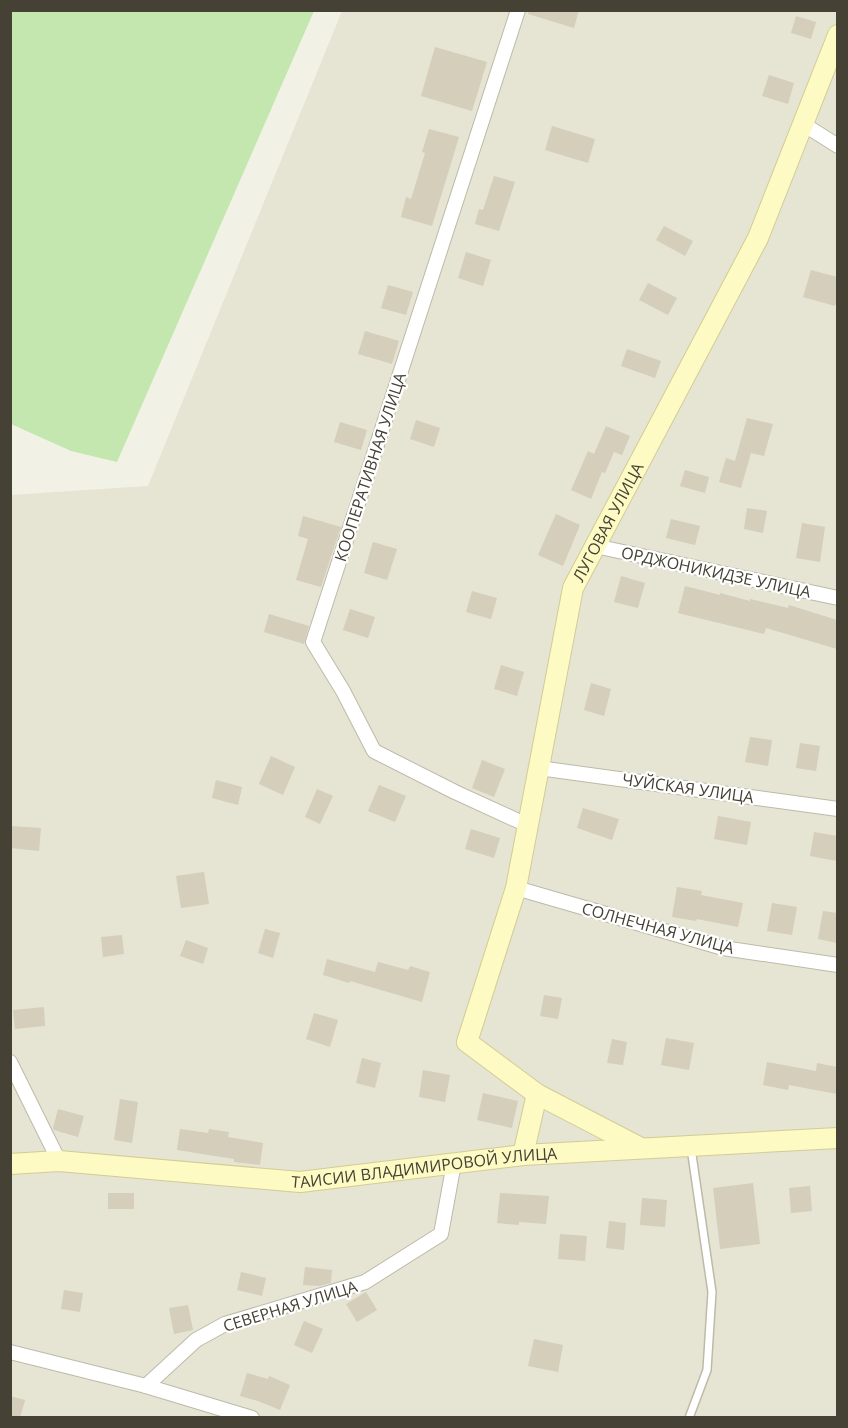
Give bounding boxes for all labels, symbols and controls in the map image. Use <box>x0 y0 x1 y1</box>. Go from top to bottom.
street label: КООПЕРАТИВНАЯ УЛИЦА <box>329 369 411 564</box>
street label: ЛУГОВАЯ УЛИЦА <box>567 458 649 585</box>
street label: ОРДЖОНИКИДЗЕ УЛИЦА <box>619 541 814 603</box>
street label: ЧУЙСКАЯ УЛИЦА <box>621 768 756 808</box>
street label: СОЛНЕЧНАЯ УЛИЦА <box>579 897 737 959</box>
street label: ТАИСИИ ВЛАДИМИРОВОЙ УЛИЦА <box>290 1142 558 1193</box>
street label: СЕВЕРНАЯ УЛИЦА <box>220 1275 361 1337</box>

